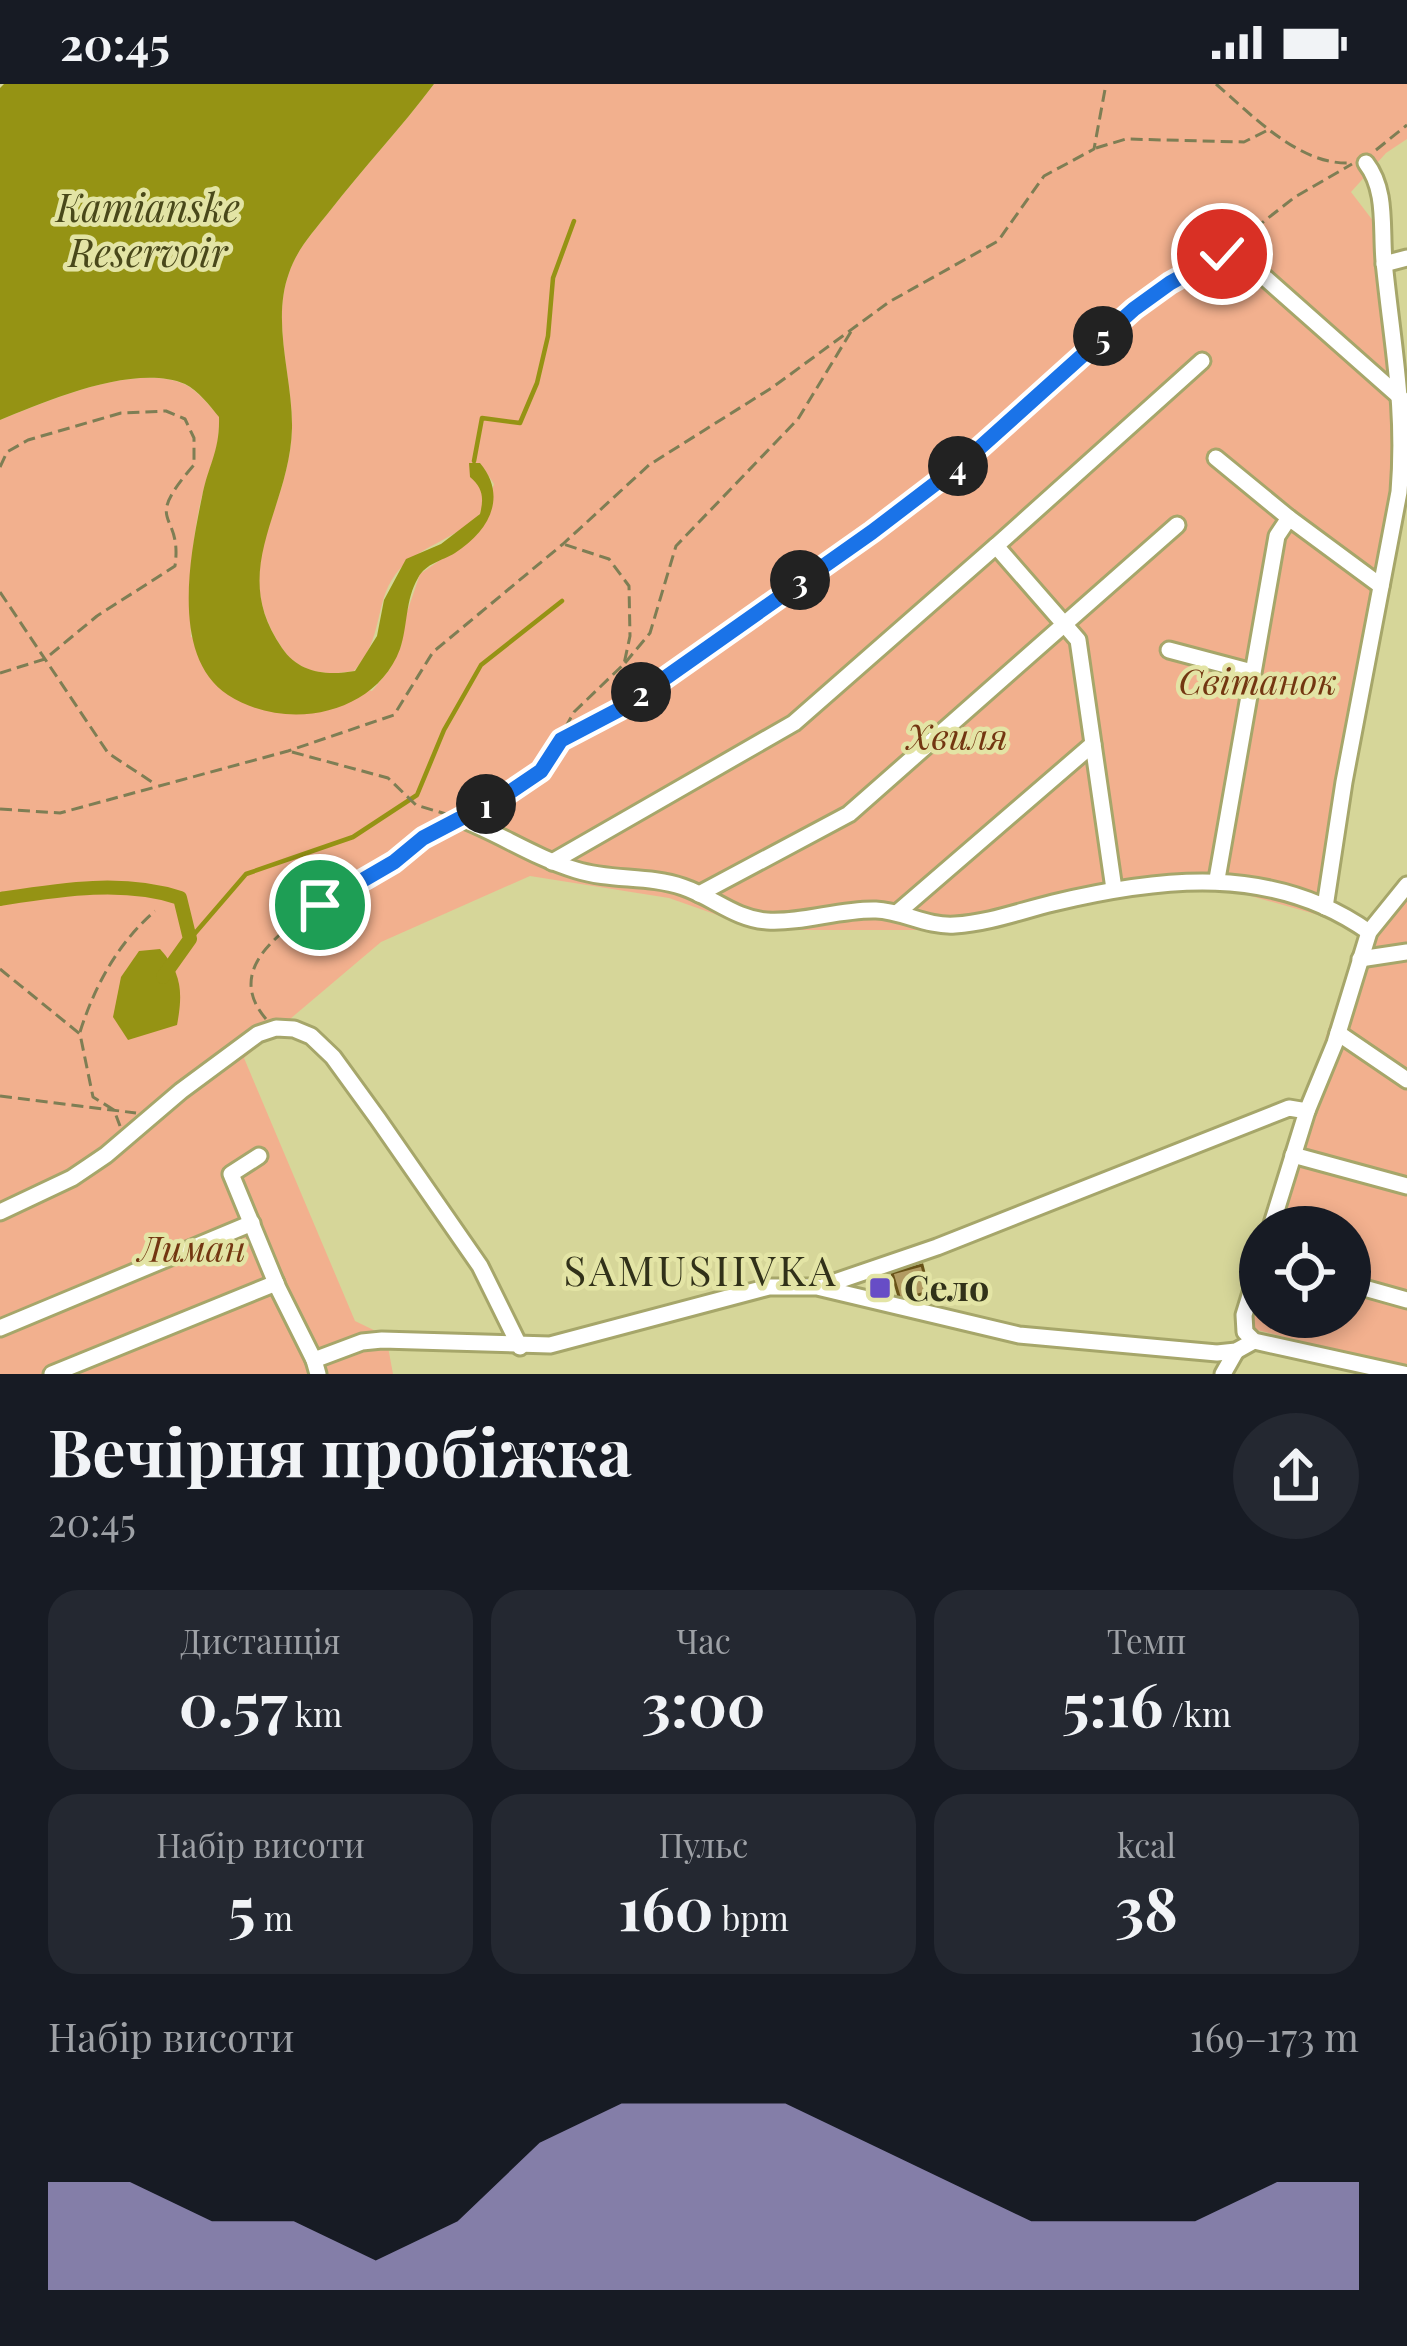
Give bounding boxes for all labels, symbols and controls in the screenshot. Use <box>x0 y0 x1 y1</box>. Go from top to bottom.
text: 20:45 <box>60 12 170 72</box>
water label: Kamianske Reservoir <box>54 180 240 277</box>
pin <box>1171 203 1273 305</box>
icon: check <box>1189 221 1255 287</box>
pin: 5 <box>1073 306 1133 366</box>
text: 5 <box>1095 314 1111 358</box>
pin: 4 <box>928 436 988 496</box>
text: 4 <box>949 444 967 488</box>
pin: 3 <box>770 550 830 610</box>
text: 3 <box>792 558 808 602</box>
park label: Світанок <box>1179 656 1337 704</box>
pin: 2 <box>611 662 671 722</box>
text: 2 <box>632 670 650 714</box>
park label: Хвиля <box>904 711 1008 759</box>
pin: 1 <box>456 774 516 834</box>
text: 1 <box>480 782 492 826</box>
pin <box>269 854 371 956</box>
icon: arrive <box>287 872 353 938</box>
map controls <box>1239 1206 1371 1338</box>
button: locate <box>1239 1206 1371 1338</box>
park label: Лиман <box>135 1223 246 1271</box>
district label: SAMUSIIVKA <box>564 1241 838 1297</box>
place label: Село <box>904 1262 989 1310</box>
marker: Село <box>867 1275 893 1301</box>
text: Вечірня пробіжка <box>48 1406 632 1494</box>
button: share <box>1233 1413 1359 1539</box>
text: 20:45 <box>48 1495 136 1547</box>
text: Дистанція <box>180 1618 341 1662</box>
text: Час <box>676 1618 731 1662</box>
text: Темп <box>1107 1618 1186 1662</box>
text: 0.57 <box>179 1662 288 1742</box>
text: 3:00 <box>641 1662 766 1742</box>
text: 5:16 <box>1062 1662 1163 1742</box>
text: km <box>288 1691 342 1735</box>
text: /km <box>1163 1691 1231 1735</box>
text: Набір висоти <box>156 1822 365 1866</box>
text: Пульс <box>659 1822 748 1866</box>
text: kcal <box>1117 1822 1176 1866</box>
text: 5 <box>228 1866 256 1946</box>
text: 160 <box>618 1866 714 1946</box>
text: 38 <box>1115 1866 1178 1946</box>
text: m <box>256 1895 293 1939</box>
text: bpm <box>714 1895 789 1939</box>
text: Набір висоти <box>48 2010 294 2062</box>
text: 169–173 m <box>1190 2010 1359 2062</box>

